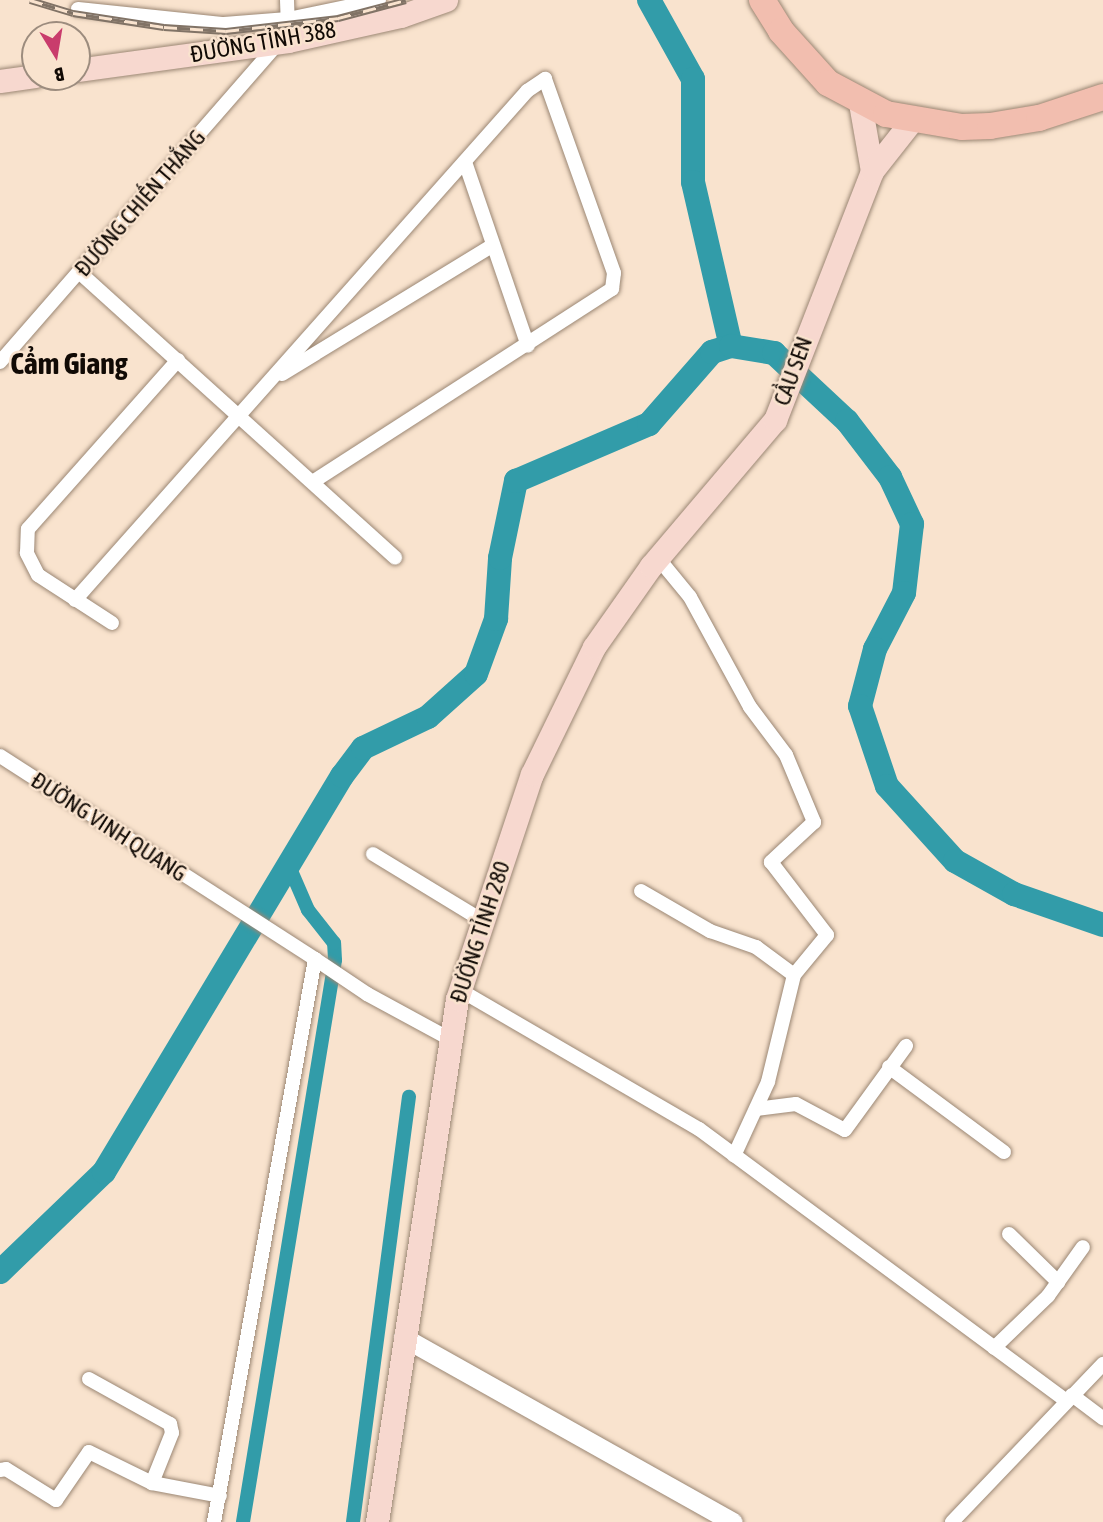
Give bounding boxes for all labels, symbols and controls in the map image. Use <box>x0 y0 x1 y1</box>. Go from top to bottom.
street label: ĐƯỜNG TỈNH 388 <box>188 16 338 68</box>
north arrow <box>21 21 91 91</box>
text: B <box>53 63 66 86</box>
street label: ĐƯỜNG CHIẾN THẮNG <box>69 124 211 282</box>
street label: CẦU SEN <box>768 333 818 409</box>
district label: Cẩm Giang <box>10 345 128 381</box>
street label: ĐƯỜNG VINH QUANG <box>26 766 192 888</box>
street label: ĐƯỜNG TỈNH 280 <box>444 858 516 1006</box>

